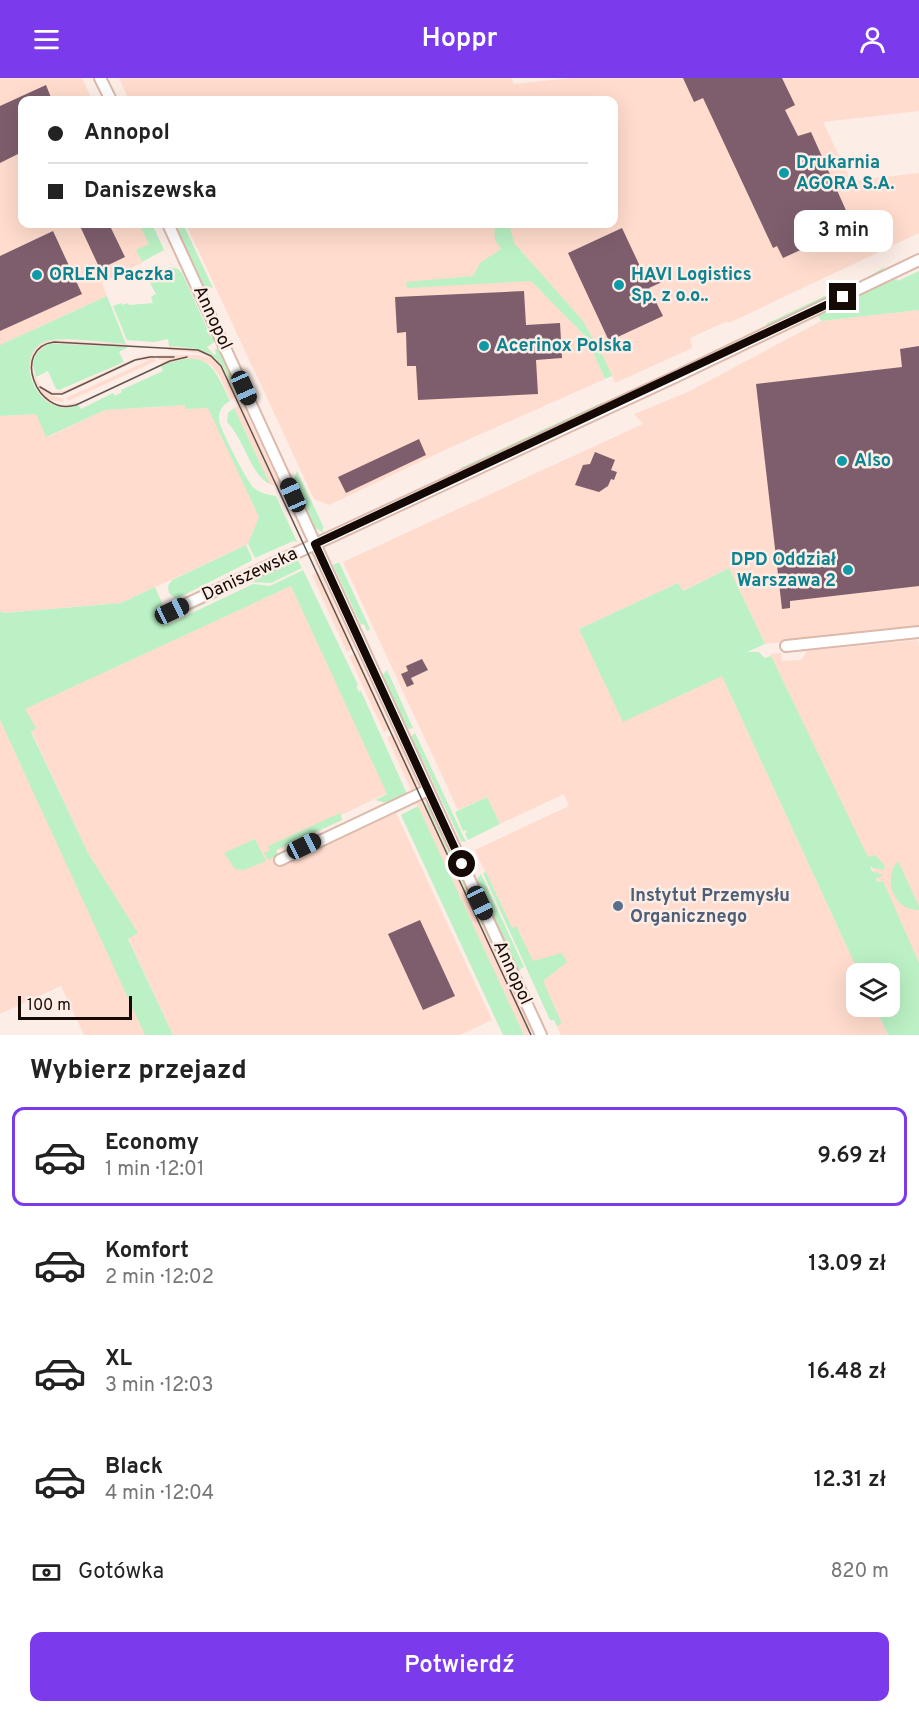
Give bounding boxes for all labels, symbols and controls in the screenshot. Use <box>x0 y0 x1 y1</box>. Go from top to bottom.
text: Hoppr <box>422 22 497 56</box>
icon: menu <box>30 23 63 56</box>
icon: person <box>856 23 889 56</box>
text: Annopol <box>84 120 170 147</box>
place label: Drukarnia AGORA S.A. <box>796 152 895 196</box>
marker: Drukarnia AGORA S.A. <box>777 166 791 180</box>
text: Daniszewska <box>84 178 217 205</box>
callout: 3 min <box>794 210 892 252</box>
text: 3 min <box>818 218 869 244</box>
place label: ORLEN Paczka <box>49 264 174 287</box>
place label: HAVI Logistics Sp. z o.o.. <box>631 264 752 308</box>
marker: ORLEN Paczka <box>30 268 44 282</box>
marker: HAVI Logistics Sp. z o.o.. <box>612 278 626 292</box>
street label: Annopol <box>187 282 237 354</box>
route end <box>829 283 856 310</box>
place label: Acerinox Polska <box>496 335 632 358</box>
marker: Acerinox Polska <box>477 339 491 353</box>
car <box>228 368 260 408</box>
place label: Also <box>854 450 891 473</box>
marker: Also <box>835 454 849 468</box>
car <box>277 475 309 515</box>
street label: Daniszewska <box>199 543 301 607</box>
place label: DPD Oddział Warszawa 2 <box>731 549 836 593</box>
marker: DPD Oddział Warszawa 2 <box>841 563 855 577</box>
car <box>152 595 192 627</box>
car <box>284 830 324 862</box>
route start <box>448 850 475 877</box>
car <box>464 883 496 923</box>
place label: Instytut Przemysłu Organicznego <box>630 885 790 929</box>
marker: Instytut Przemysłu Organicznego <box>611 899 625 913</box>
street label: Annopol <box>487 937 537 1009</box>
map controls <box>846 963 900 1017</box>
button: layers <box>846 963 900 1017</box>
scale bar <box>18 993 132 1020</box>
text: 100 m <box>27 996 71 1016</box>
text: Wybierz przejazd <box>30 1054 247 1088</box>
icon: car <box>33 1130 87 1184</box>
text: Economy <box>105 1130 199 1157</box>
text: 9.69 zł <box>818 1143 886 1170</box>
text: 1 min · 12:01 <box>105 1157 204 1183</box>
icon: car <box>33 1238 87 1292</box>
text: Komfort <box>105 1238 189 1265</box>
text: 13.09 zł <box>808 1251 886 1278</box>
text: 2 min · 12:02 <box>105 1265 214 1291</box>
icon: car <box>33 1346 87 1400</box>
text: XL <box>105 1346 132 1373</box>
text: 16.48 zł <box>808 1359 886 1386</box>
text: 3 min · 12:03 <box>105 1373 214 1399</box>
icon: car <box>33 1454 87 1508</box>
text: Black <box>105 1454 163 1481</box>
text: 12.31 zł <box>814 1467 886 1494</box>
text: 4 min · 12:04 <box>105 1481 214 1507</box>
icon: cash <box>30 1556 63 1589</box>
text: Gotówka <box>78 1559 164 1586</box>
text: 820 m <box>830 1559 889 1585</box>
button: Potwierdź <box>30 1632 889 1701</box>

